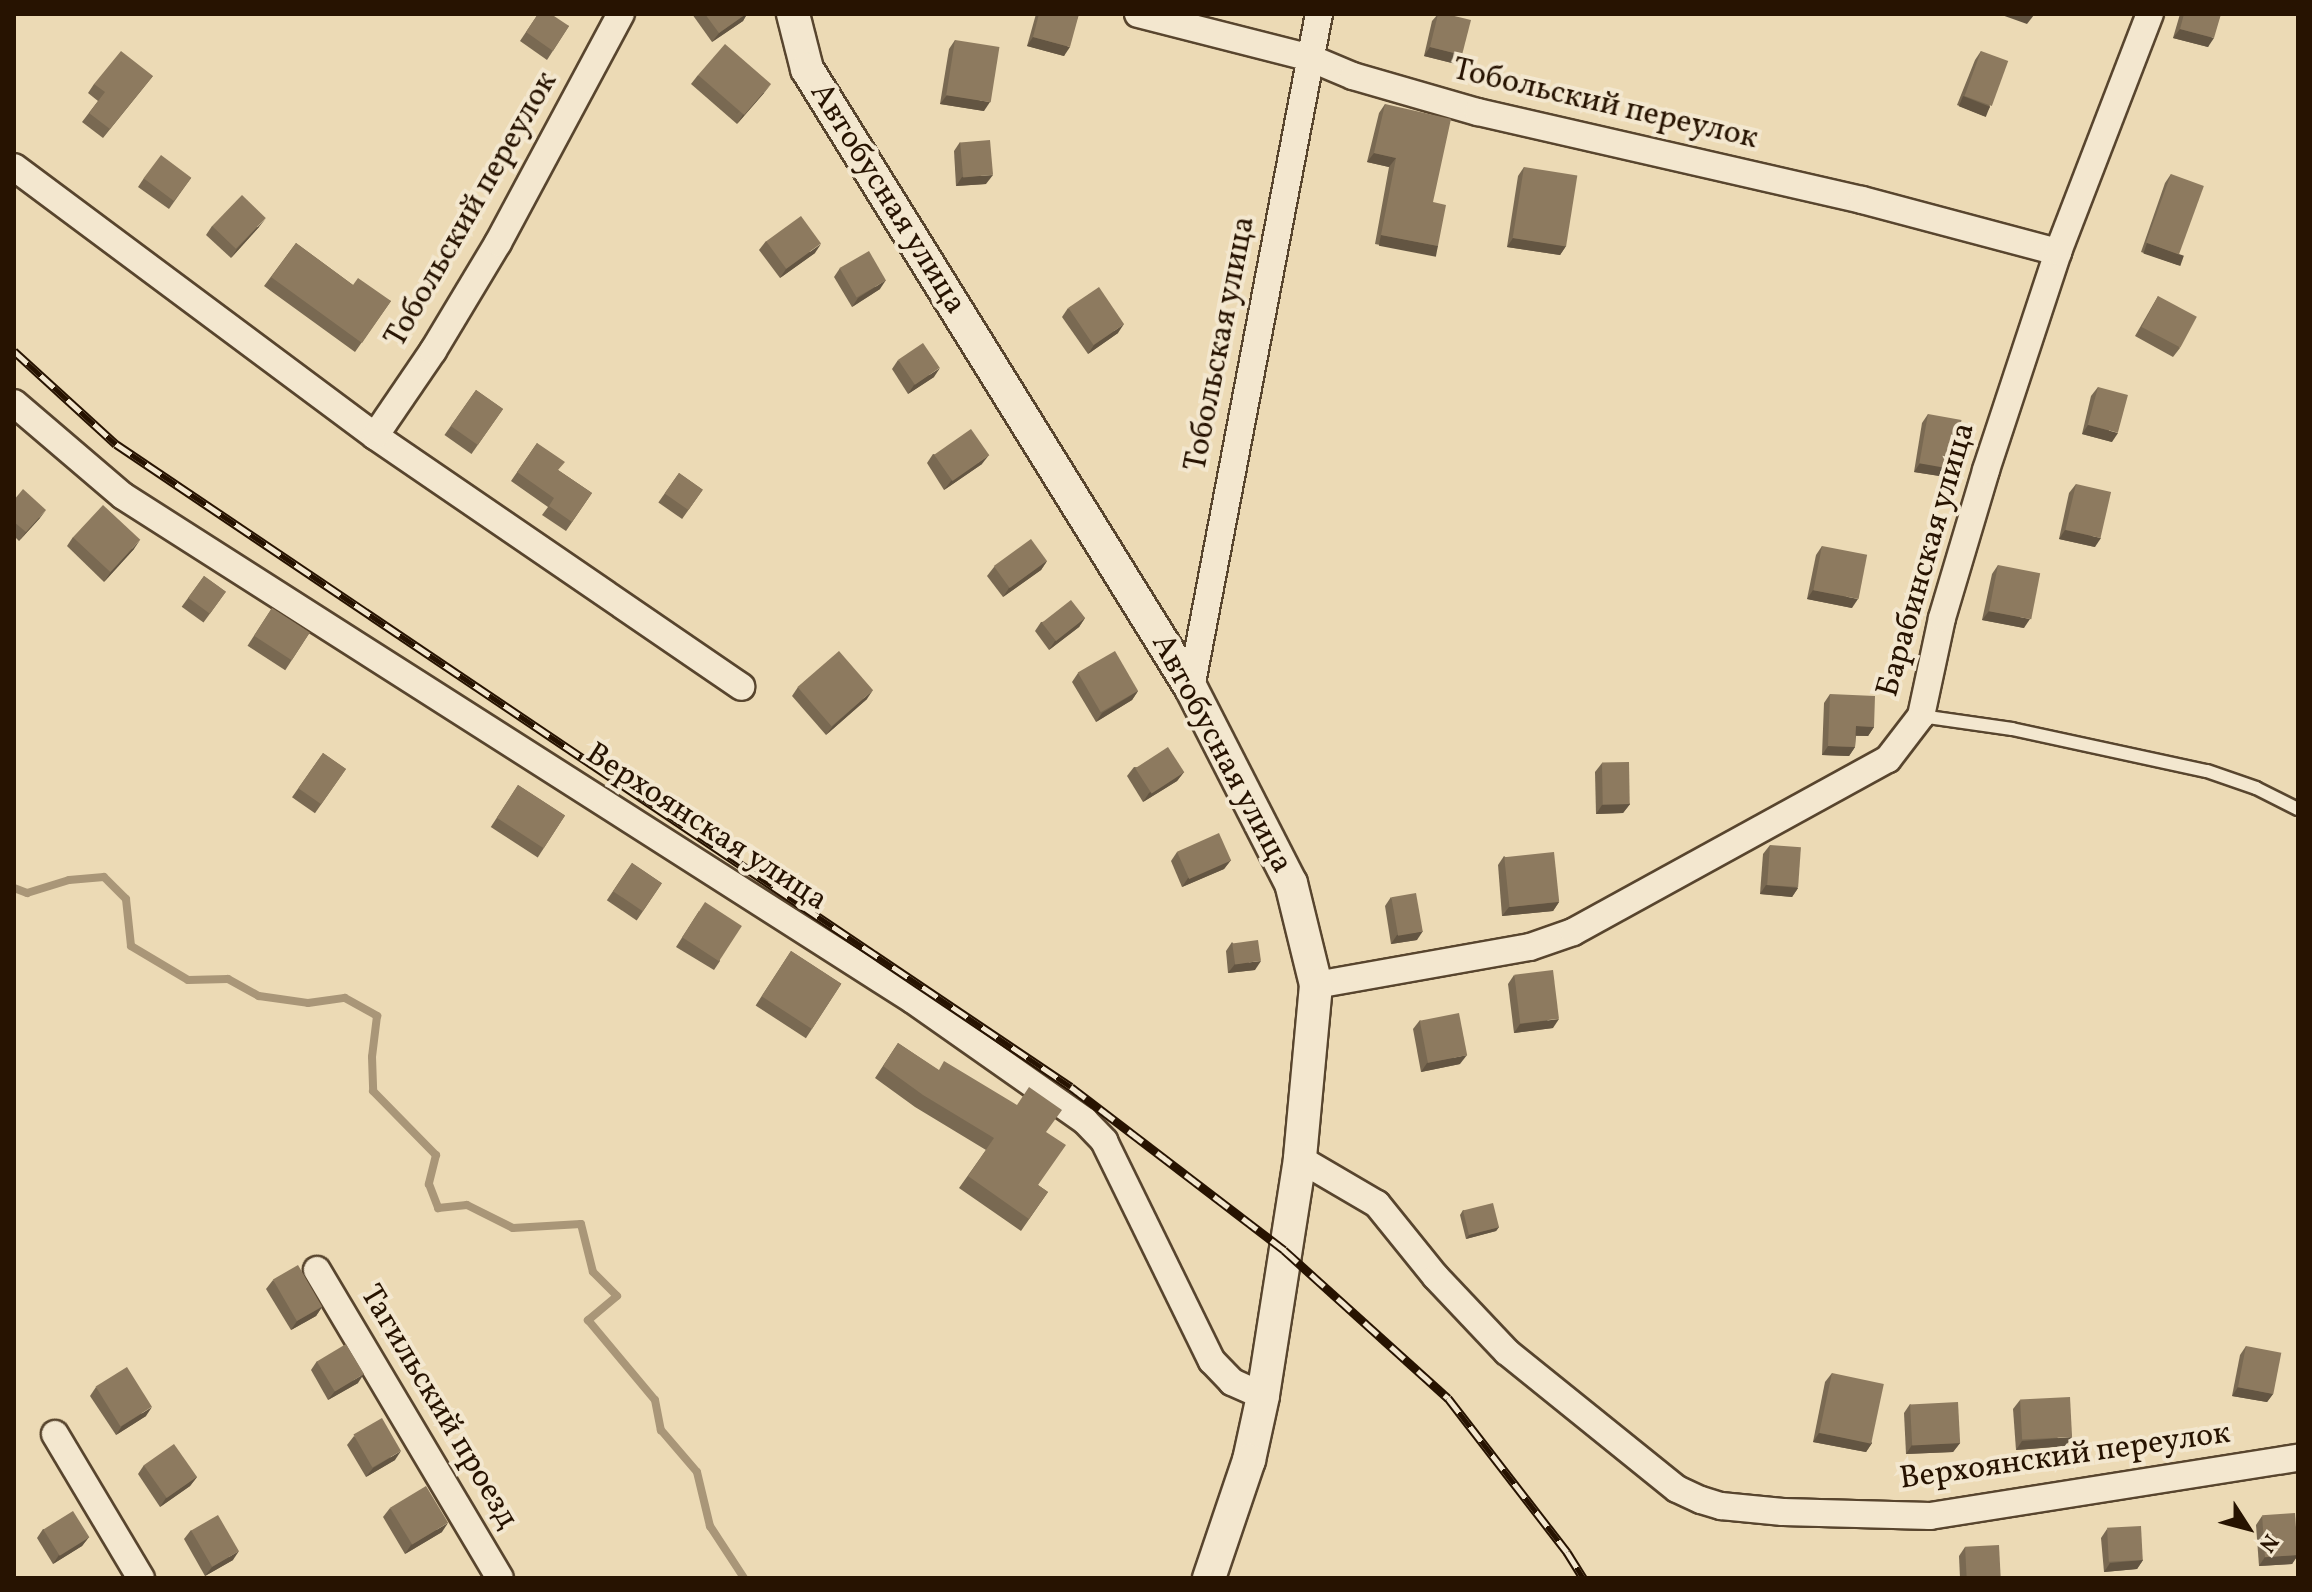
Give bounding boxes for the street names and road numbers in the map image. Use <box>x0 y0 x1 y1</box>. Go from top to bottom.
street label: Тобольский переулок <box>1449 51 1761 159</box>
street label: Тобольский переулок <box>377 65 567 355</box>
street label: Автобусная улица <box>800 76 974 322</box>
street label: Тобольская улица <box>1177 213 1265 475</box>
street label: Барабинская улица <box>1869 418 1985 702</box>
street label: Автобусная улица <box>1142 627 1300 881</box>
street label: Верхоянская улица <box>578 735 834 921</box>
street label: Тагильский проезд <box>350 1278 526 1536</box>
street label: Верхоянский переулок <box>1897 1415 2233 1499</box>

